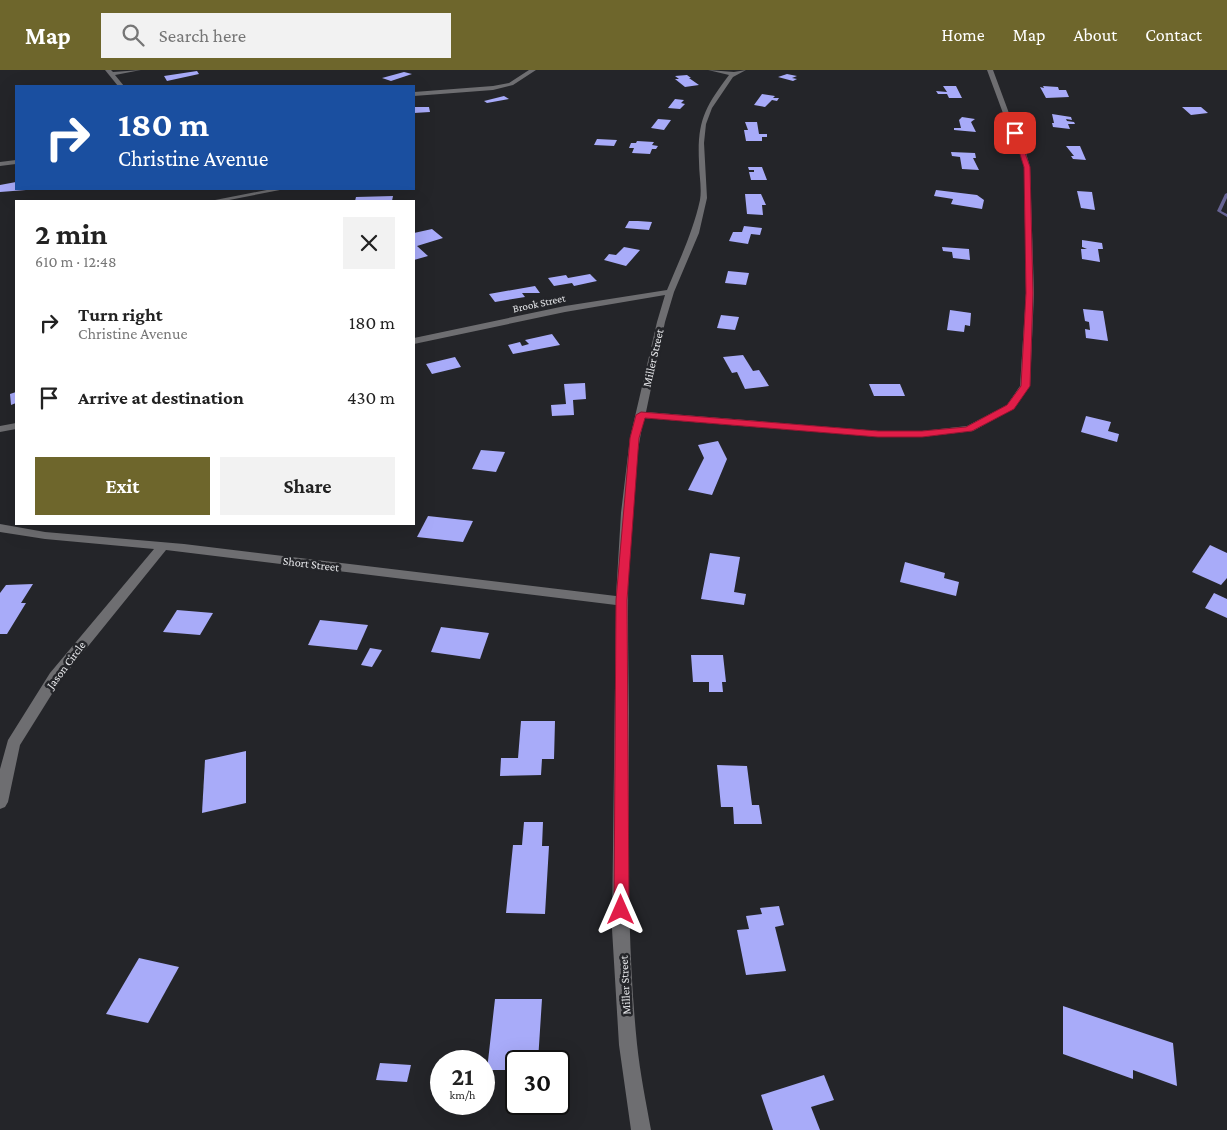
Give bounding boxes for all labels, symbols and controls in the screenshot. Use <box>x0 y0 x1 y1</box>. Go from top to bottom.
search box <box>101 13 451 58</box>
icon: search <box>119 21 147 49</box>
text: Map <box>25 22 71 49</box>
text: Search here <box>159 25 246 46</box>
text: Home <box>942 25 985 45</box>
text: Map <box>1013 25 1045 45</box>
text: About <box>1073 25 1117 45</box>
text: Contact <box>1145 25 1202 45</box>
icon: right <box>35 105 100 170</box>
text: 180 m <box>118 105 209 144</box>
pin <box>994 112 1036 154</box>
icon: arrive <box>1001 119 1029 147</box>
text: Christine Avenue <box>118 146 268 171</box>
text: 2 min <box>35 217 107 250</box>
button: close <box>343 217 395 269</box>
text: 610 m · 12:48 <box>35 253 117 270</box>
street label: Brook Street <box>511 291 567 314</box>
text: Turn right <box>78 304 163 325</box>
icon: right <box>35 309 63 337</box>
text: 180 m <box>349 312 395 333</box>
text: Christine Avenue <box>78 325 187 342</box>
street label: Miller Street <box>640 327 667 388</box>
icon: arrive <box>35 384 63 412</box>
text: Arrive at destination <box>78 387 244 408</box>
text: 430 m <box>347 387 395 408</box>
button: Exit <box>35 457 210 515</box>
button: Share <box>220 457 395 515</box>
street label: Short Street <box>282 554 341 575</box>
street label: Jason Circle <box>43 638 88 692</box>
position arrow <box>594 883 646 935</box>
street label: Miller Street <box>616 954 634 1015</box>
speed limit sign: 30 <box>505 1050 570 1115</box>
text: 21 <box>451 1063 474 1090</box>
text: km/h <box>450 1088 475 1102</box>

